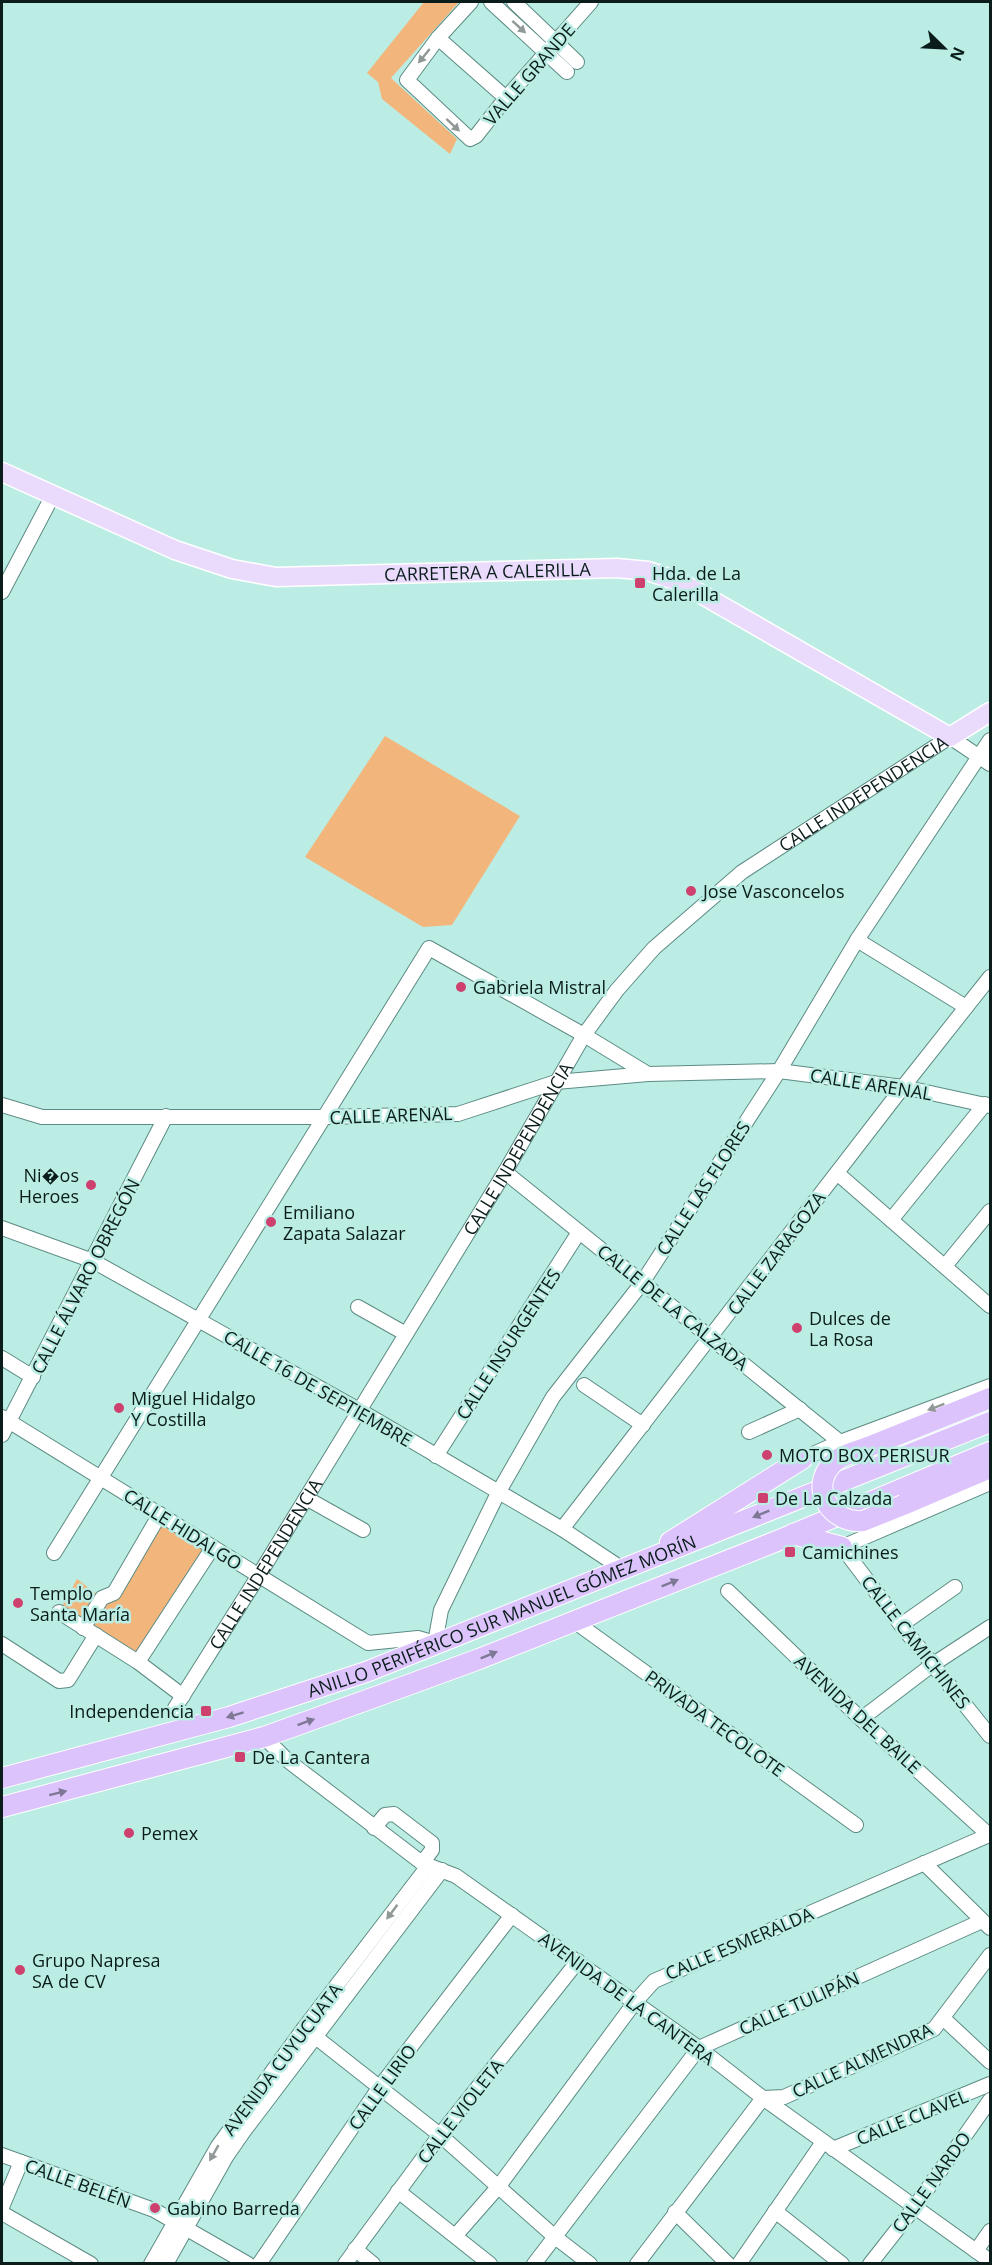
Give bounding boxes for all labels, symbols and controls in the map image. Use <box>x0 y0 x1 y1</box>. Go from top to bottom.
street label: VALLE GRANDE <box>478 18 580 130</box>
north arrow <box>914 18 974 78</box>
one-way arrow <box>511 20 526 34</box>
text: N <box>945 44 970 65</box>
one-way arrow <box>418 48 431 64</box>
one-way arrow <box>445 117 459 131</box>
street label: CARRETERA A CALERILLA <box>384 557 592 586</box>
place label: Hda. de La Calerilla <box>652 561 741 606</box>
marker: Hda. de La Calerilla <box>633 576 647 590</box>
street label: CALLE INDEPENDENCIA <box>774 729 953 857</box>
place label: Jose Vasconcelos <box>701 879 845 903</box>
marker: Jose Vasconcelos <box>684 884 698 898</box>
place label: Gabriela Mistral <box>473 975 606 999</box>
marker: Gabriela Mistral <box>454 980 468 994</box>
street label: CALLE INDEPENDENCIA <box>457 1057 578 1240</box>
street label: CALLE ARENAL <box>808 1063 934 1105</box>
street label: CALLE ARENAL <box>329 1101 453 1129</box>
street label: CALLE LAS FLORES <box>651 1116 755 1260</box>
place label: Ni�os Heroes <box>19 1163 79 1208</box>
street label: CALLE ÁLVARO OBREGÓN <box>25 1174 145 1378</box>
marker: Ni�os Heroes <box>84 1178 98 1192</box>
street label: CALLE ZARAGOZA <box>722 1186 831 1320</box>
place label: Emiliano Zapata Salazar <box>283 1200 406 1245</box>
marker: Emiliano Zapata Salazar <box>264 1215 278 1229</box>
street label: CALLE DE LA CALZADA <box>593 1239 754 1376</box>
street label: CALLE INSURGENTES <box>450 1264 566 1424</box>
place label: Dulces de La Rosa <box>809 1306 891 1351</box>
marker: Dulces de La Rosa <box>790 1321 804 1335</box>
street label: CALLE 16 DE SEPTIEMBRE <box>219 1324 417 1452</box>
place label: Miguel Hidalgo Y Costilla <box>131 1386 256 1431</box>
marker: Miguel Hidalgo Y Costilla <box>112 1401 126 1415</box>
one-way arrow <box>927 1402 945 1412</box>
place label: MOTO BOX PERISUR <box>779 1443 950 1467</box>
marker: MOTO BOX PERISUR <box>760 1448 774 1462</box>
street label: CALLE INDEPENDENCIA <box>203 1473 327 1654</box>
street label: CALLE HIDALGO <box>119 1483 247 1575</box>
place label: De La Calzada <box>775 1486 892 1510</box>
marker: De La Calzada <box>756 1491 770 1505</box>
one-way arrow <box>752 1510 770 1520</box>
street label: ANILLO PERIFÉRICO SUR MANUEL GÓMEZ MORÍN <box>304 1529 699 1702</box>
place label: Camichines <box>802 1540 898 1564</box>
marker: Camichines <box>783 1545 797 1559</box>
street label: CALLE CAMICHINES <box>856 1570 976 1714</box>
one-way arrow <box>662 1578 680 1588</box>
place label: Templo Santa María <box>30 1581 130 1626</box>
marker: Templo Santa María <box>11 1596 25 1610</box>
street label: AVENIDA DEL BAILE <box>790 1649 926 1779</box>
one-way arrow <box>480 1650 498 1659</box>
street label: PRIVADA TECOLOTE <box>640 1664 790 1782</box>
place label: Independencia <box>69 1699 194 1723</box>
marker: Independencia <box>199 1704 213 1718</box>
one-way arrow <box>226 1711 244 1720</box>
one-way arrow <box>297 1716 315 1726</box>
place label: De La Cantera <box>252 1745 370 1769</box>
marker: De La Cantera <box>233 1750 247 1764</box>
one-way arrow <box>49 1787 67 1797</box>
place label: Pemex <box>141 1821 199 1845</box>
marker: Pemex <box>122 1826 136 1840</box>
street label: CALLE ESMERALDA <box>661 1901 817 1985</box>
one-way arrow <box>387 1905 399 1920</box>
street label: AVENIDA DE LA CANTERA <box>534 1926 720 2070</box>
place label: Grupo Napresa SA de CV <box>32 1948 161 1993</box>
marker: Grupo Napresa SA de CV <box>13 1963 27 1977</box>
street label: CALLE TULIPÁN <box>735 1966 863 2040</box>
street label: AVENIDA CUYUCUATA <box>217 1978 347 2140</box>
street label: CALLE ALMENDRA <box>788 2017 937 2103</box>
street label: CALLE LIRIO <box>343 2039 421 2135</box>
street label: CALLE VIOLETA <box>412 2053 509 2168</box>
street label: CALLE CLAVEL <box>853 2084 971 2150</box>
street label: CALLE NARDO <box>886 2127 976 2237</box>
one-way arrow <box>208 2145 219 2161</box>
street label: CALLE BELÉN <box>22 2153 134 2213</box>
place label: Gabino Barreda <box>167 2196 300 2220</box>
marker: Gabino Barreda <box>148 2201 162 2215</box>

